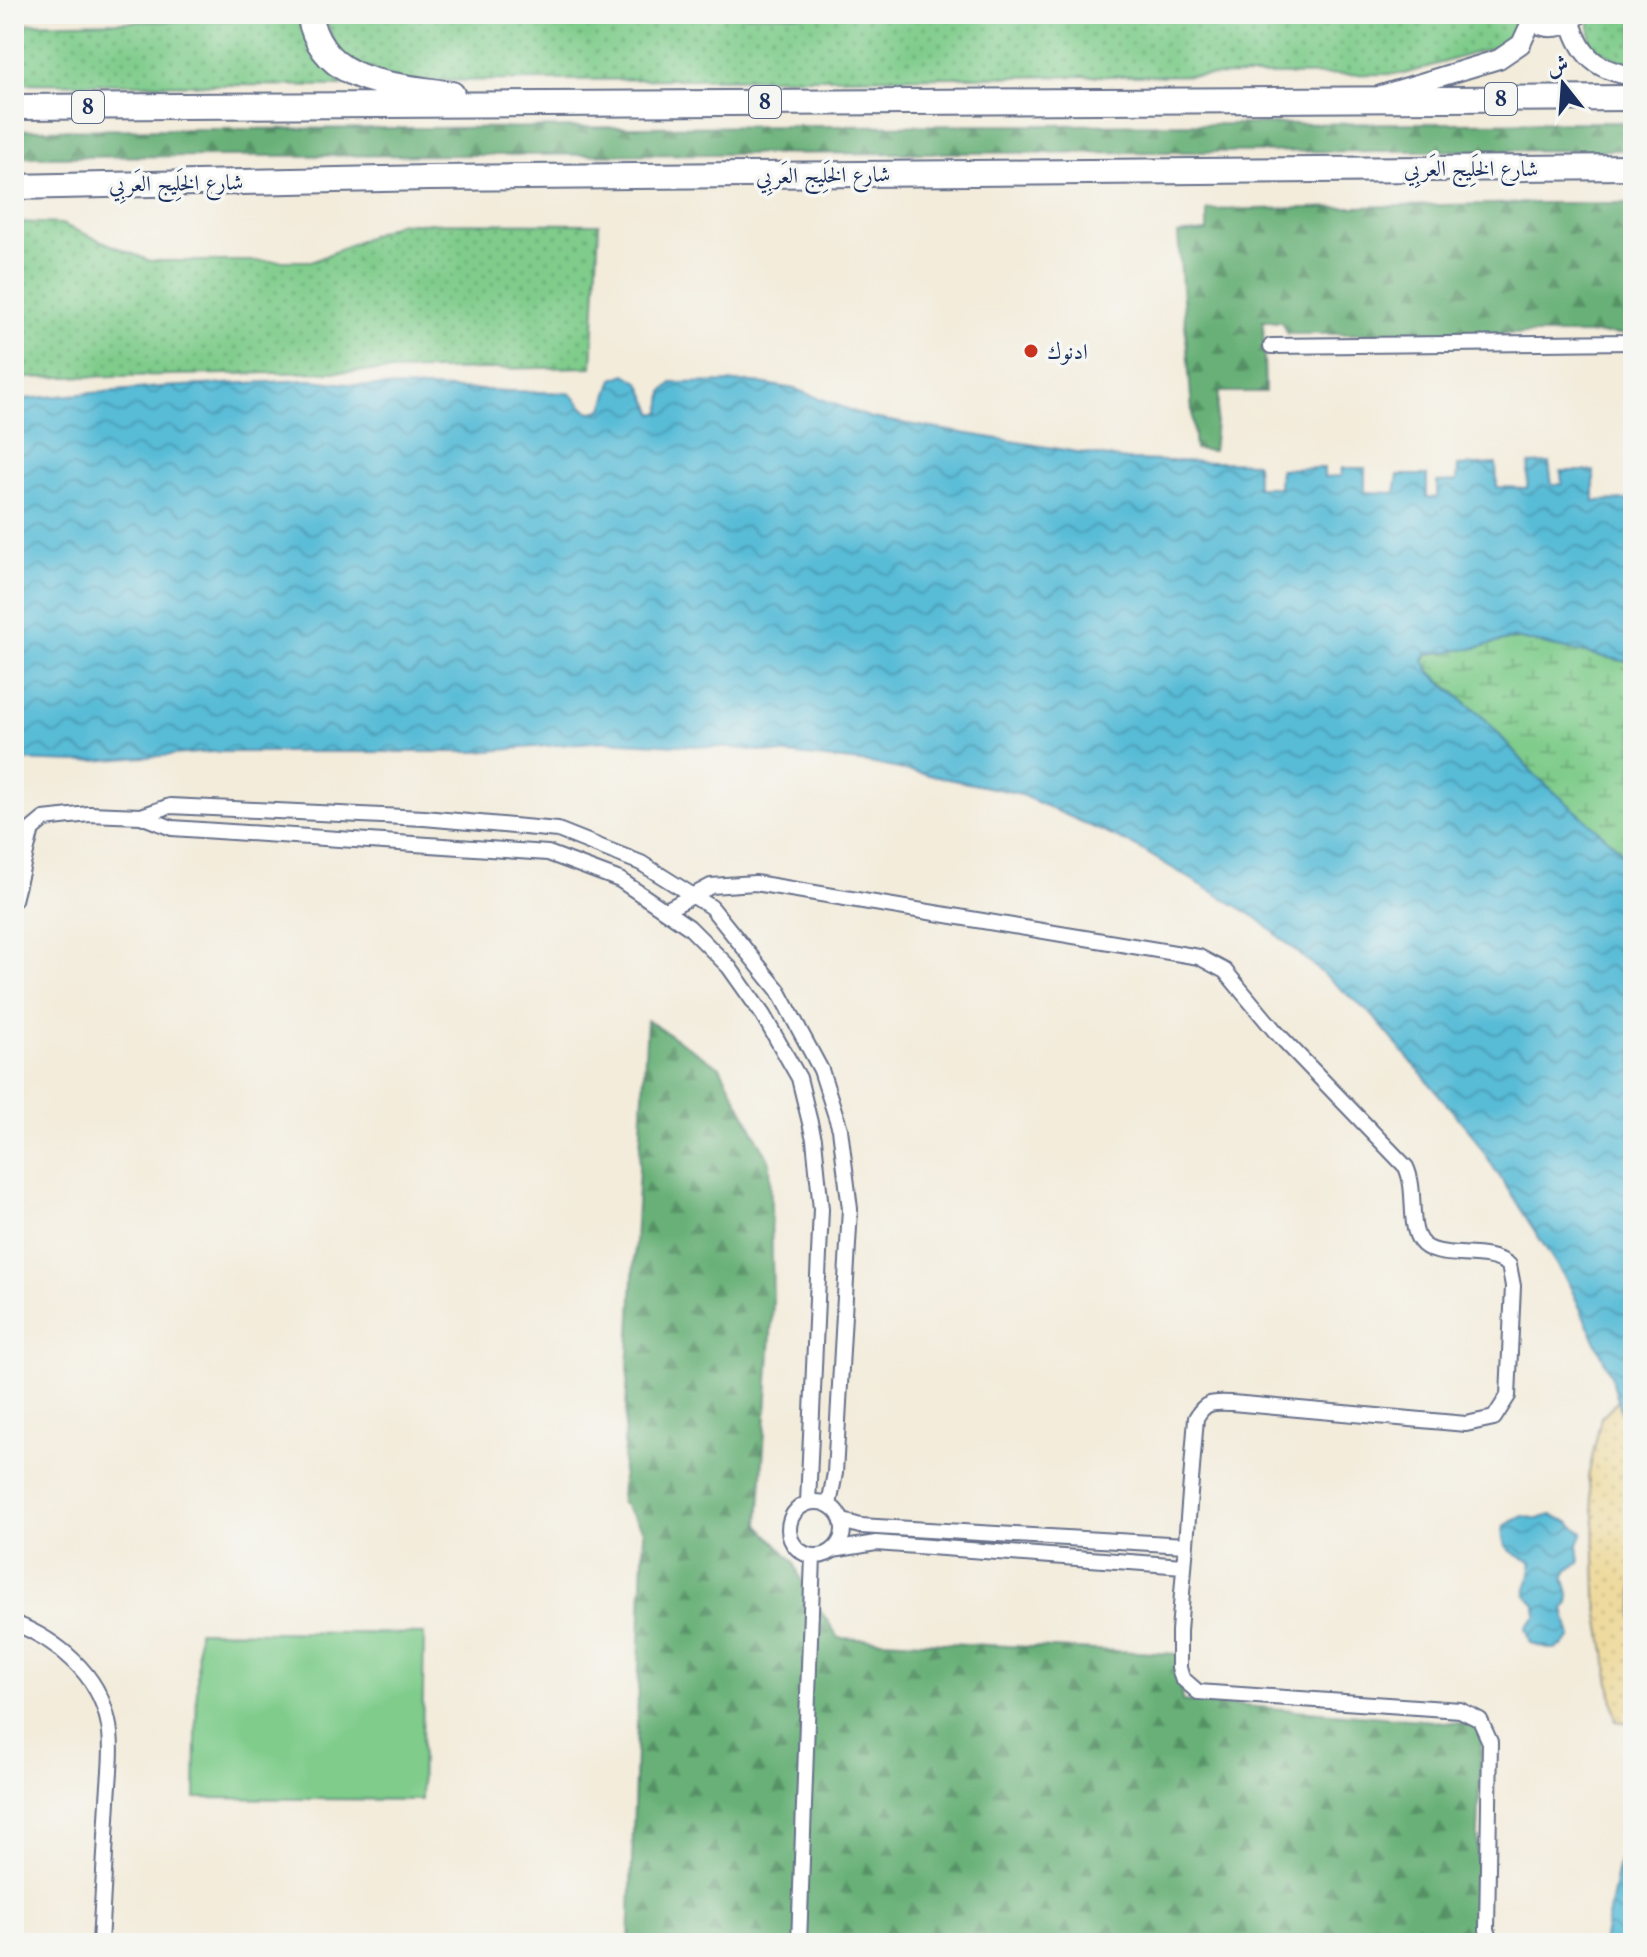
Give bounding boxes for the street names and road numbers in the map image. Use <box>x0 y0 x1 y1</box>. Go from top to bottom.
road number: 8 <box>1485 83 1517 115</box>
road number: 8 <box>749 86 781 118</box>
road number: 8 <box>72 91 104 123</box>
street label: شارع الخَلِيج العَربِي <box>1404 153 1538 188</box>
street label: شارع الخَلِيج العَربِي <box>755 158 891 196</box>
street label: شارع الخَلِيج العَربِي <box>108 166 244 204</box>

